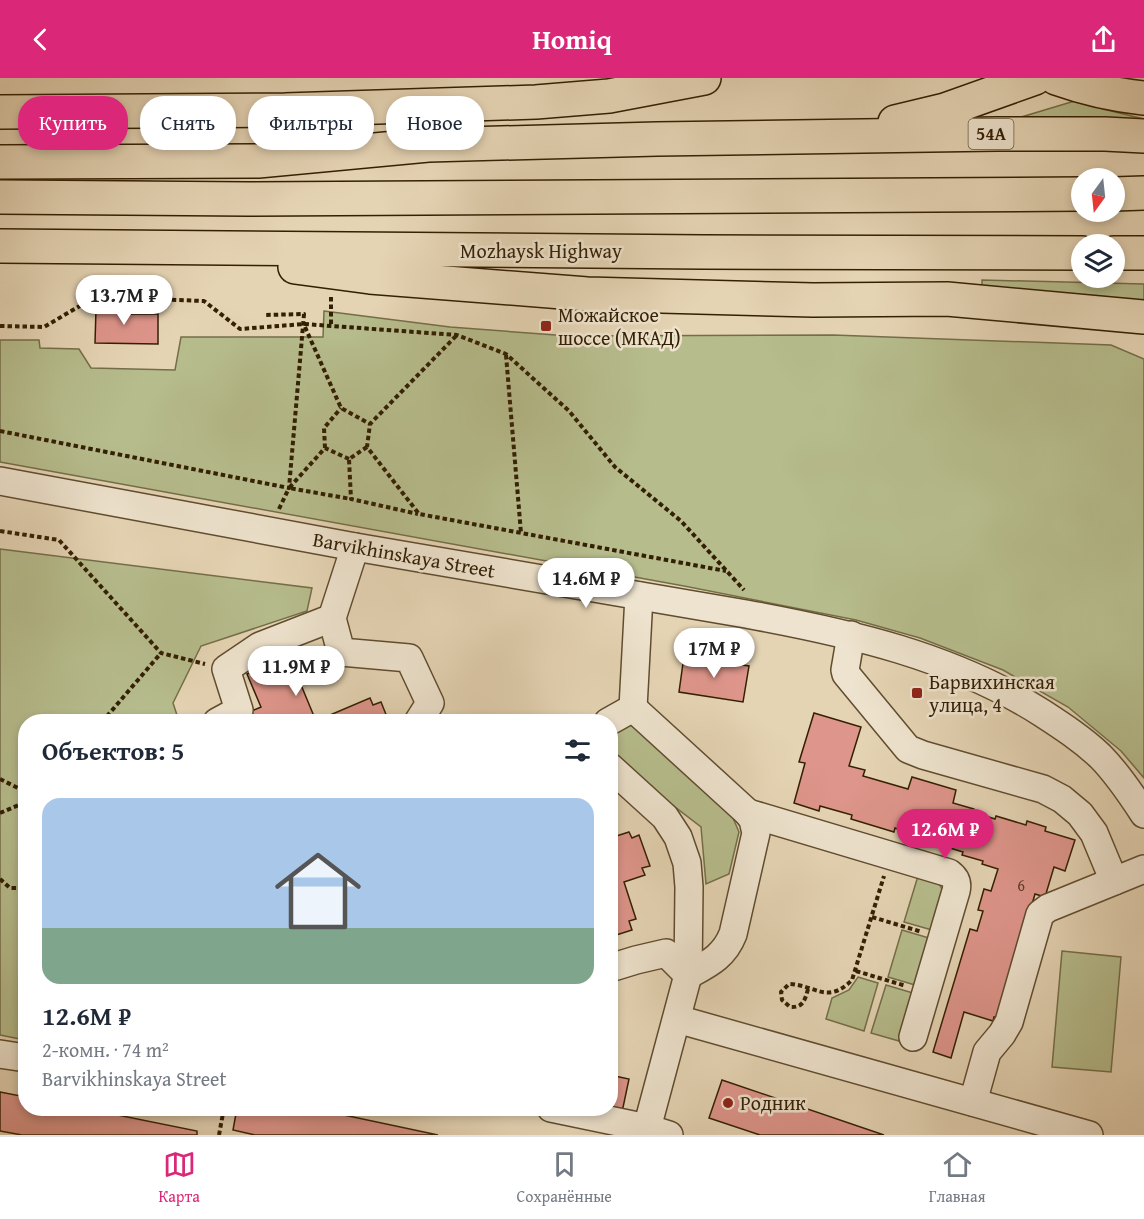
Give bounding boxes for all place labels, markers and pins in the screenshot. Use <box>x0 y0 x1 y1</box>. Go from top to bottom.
pin: 13.7M ₽ <box>69 275 179 326</box>
place label: Можайское шоссе (МКАД) <box>558 300 681 352</box>
marker: Можайское шоссе (МКАД) <box>539 319 553 333</box>
pin: 14.6M ₽ <box>531 558 641 609</box>
pin: 17M ₽ <box>672 628 756 679</box>
pin: 11.9M ₽ <box>241 646 351 697</box>
place label: Барвихинская улица, 4 <box>928 667 1055 719</box>
marker: Барвихинская улица, 4 <box>910 686 924 700</box>
pin: 12.6M ₽ <box>890 809 1000 860</box>
place label: Родник <box>740 1088 806 1117</box>
marker: Родник <box>721 1096 735 1110</box>

